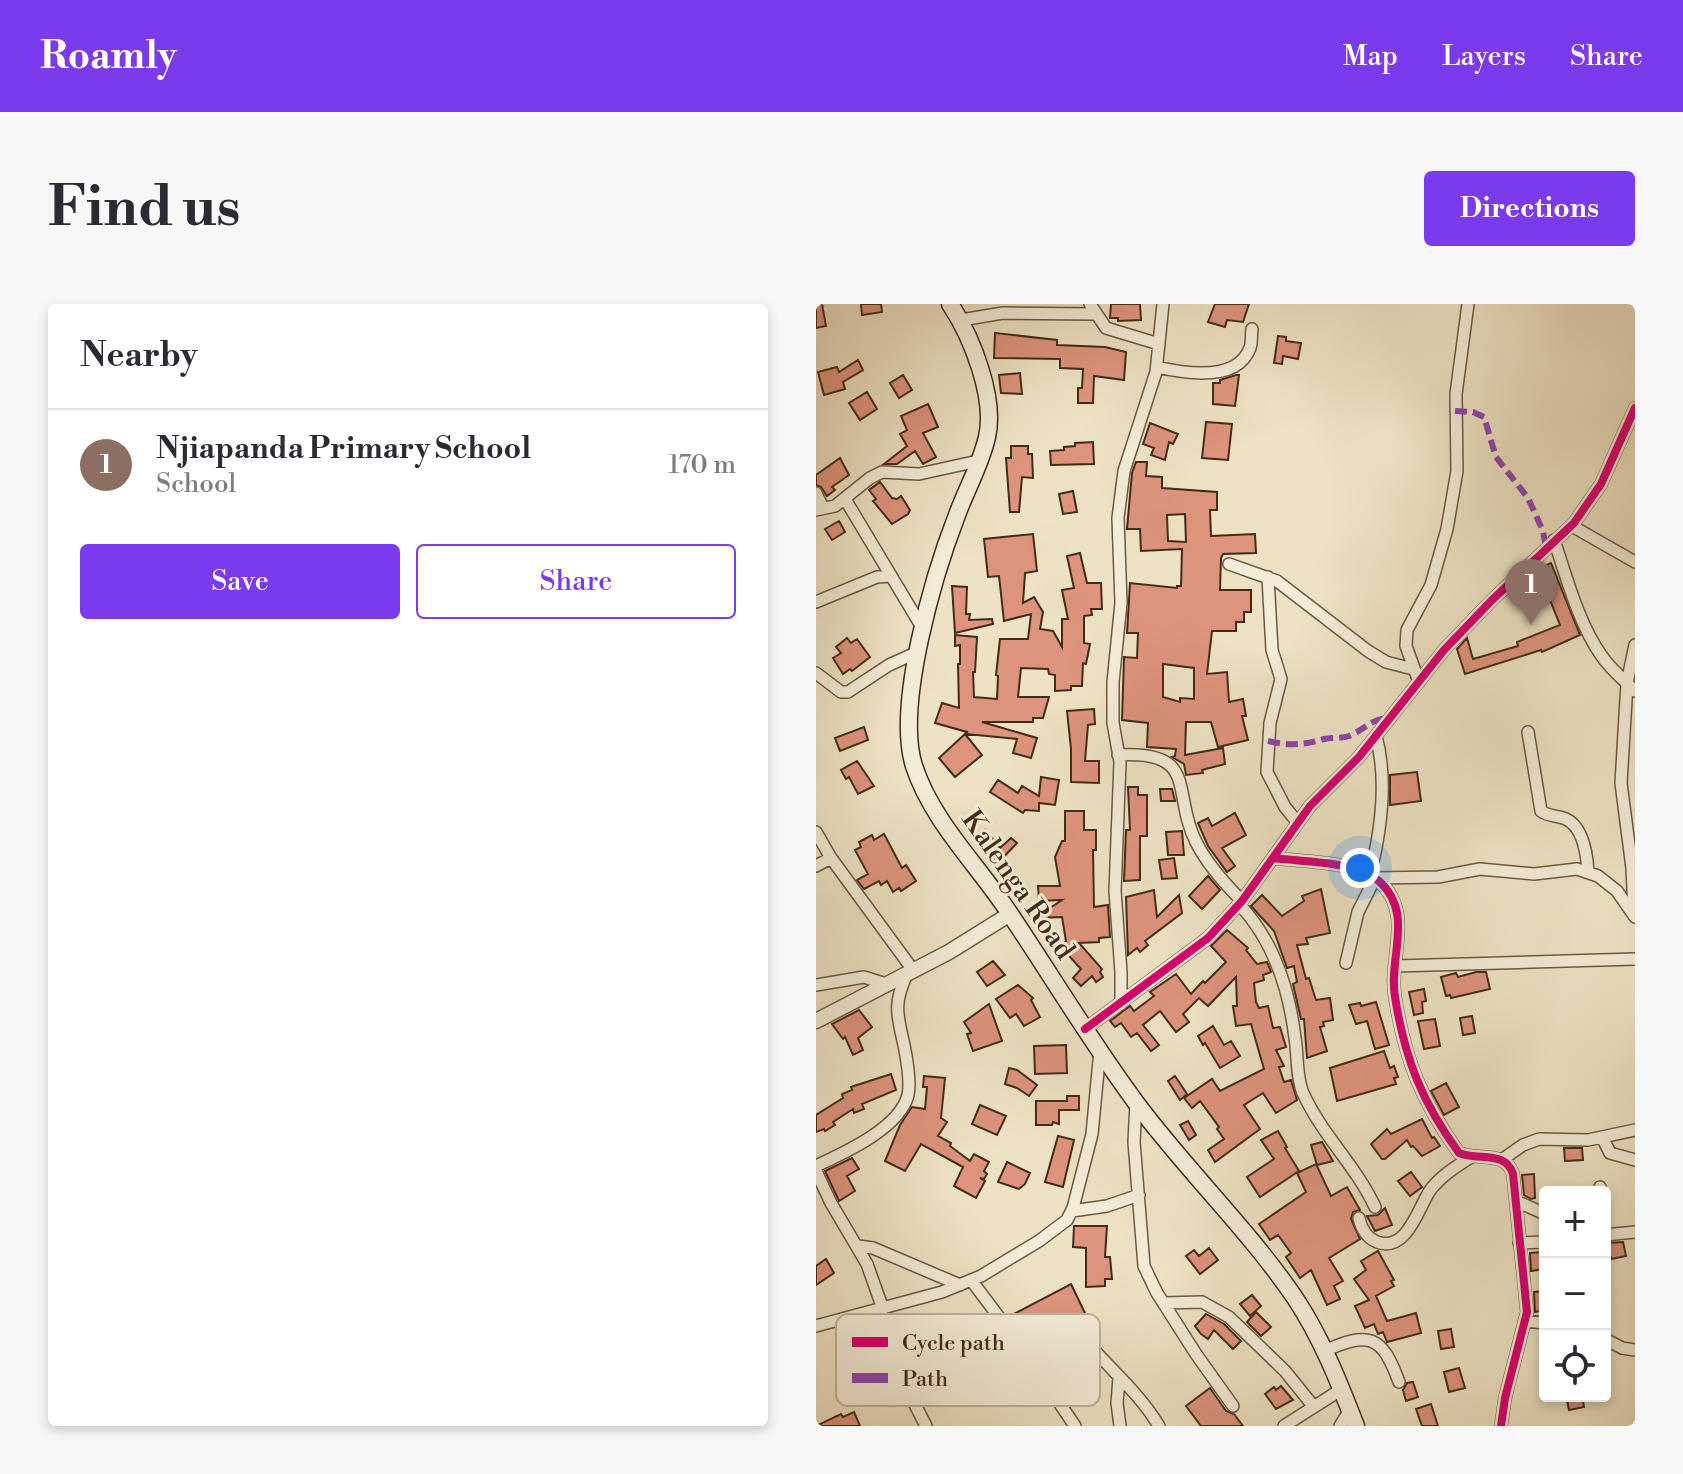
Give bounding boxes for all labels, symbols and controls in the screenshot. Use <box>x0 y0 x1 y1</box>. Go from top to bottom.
text: Roamly <box>40 33 177 80</box>
text: Map <box>1343 39 1398 74</box>
text: Layers <box>1442 39 1526 74</box>
text: Share <box>1570 39 1643 74</box>
button: Directions <box>1424 171 1635 246</box>
text: Find us <box>48 173 241 243</box>
text: Nearby <box>80 335 198 377</box>
text: Njiapanda Primary School <box>156 430 531 468</box>
text: 1 <box>100 449 112 481</box>
text: 170 m <box>668 449 736 481</box>
text: School <box>156 468 236 500</box>
button: Save <box>80 544 400 619</box>
button: Share <box>416 544 736 619</box>
pin: 1 <box>1505 559 1557 625</box>
street label: Kalenga Road <box>954 804 1082 966</box>
your location <box>1340 848 1380 888</box>
map controls <box>1539 1186 1611 1402</box>
button: + <box>1539 1186 1611 1258</box>
button: − <box>1539 1258 1611 1330</box>
legend <box>836 1314 1100 1406</box>
text: Cycle path <box>902 1330 1005 1357</box>
button: locate <box>1539 1330 1611 1402</box>
text: Path <box>902 1366 948 1393</box>

